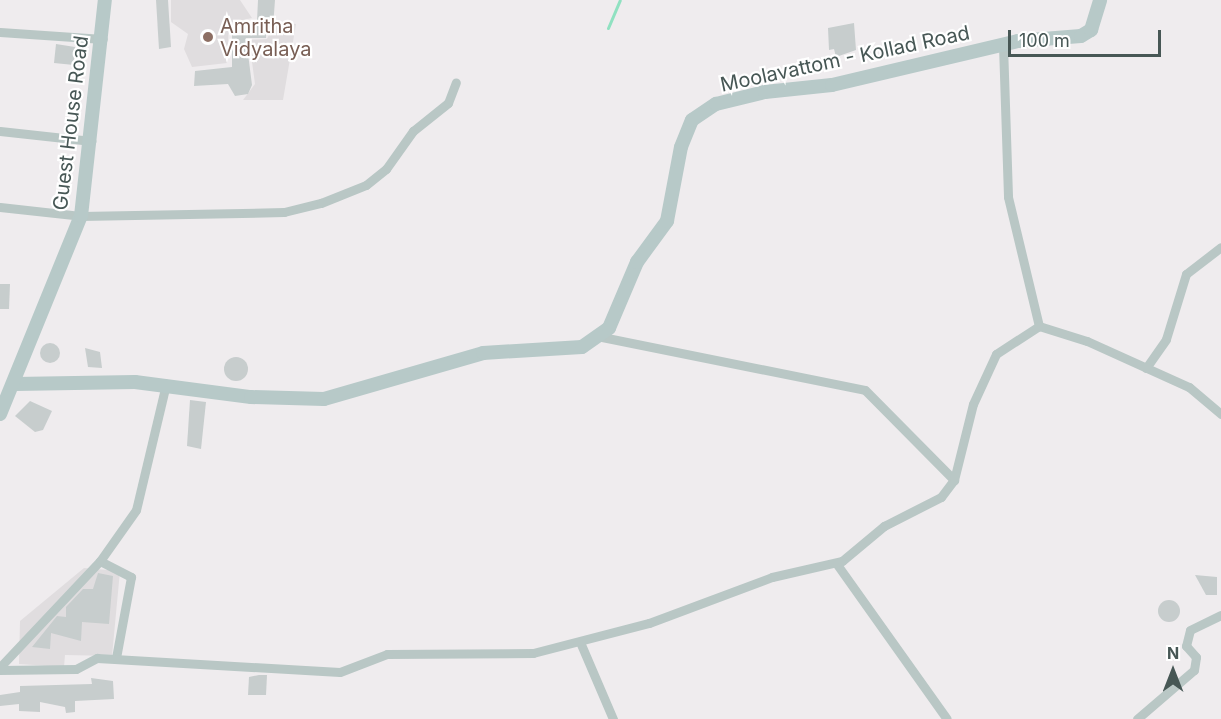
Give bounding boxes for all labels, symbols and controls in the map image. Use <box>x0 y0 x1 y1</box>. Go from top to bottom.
place label: Amritha Vidyalaya <box>220 14 312 61</box>
scale bar <box>1011 18 1164 56</box>
street label: Moolavattom - Kollad Road <box>718 21 972 97</box>
marker: Amritha Vidyalaya <box>201 30 215 44</box>
text: 100 m <box>1019 30 1070 51</box>
street label: Guest House Road <box>48 34 94 212</box>
north arrow <box>1143 641 1203 701</box>
text: N <box>1167 643 1179 663</box>

